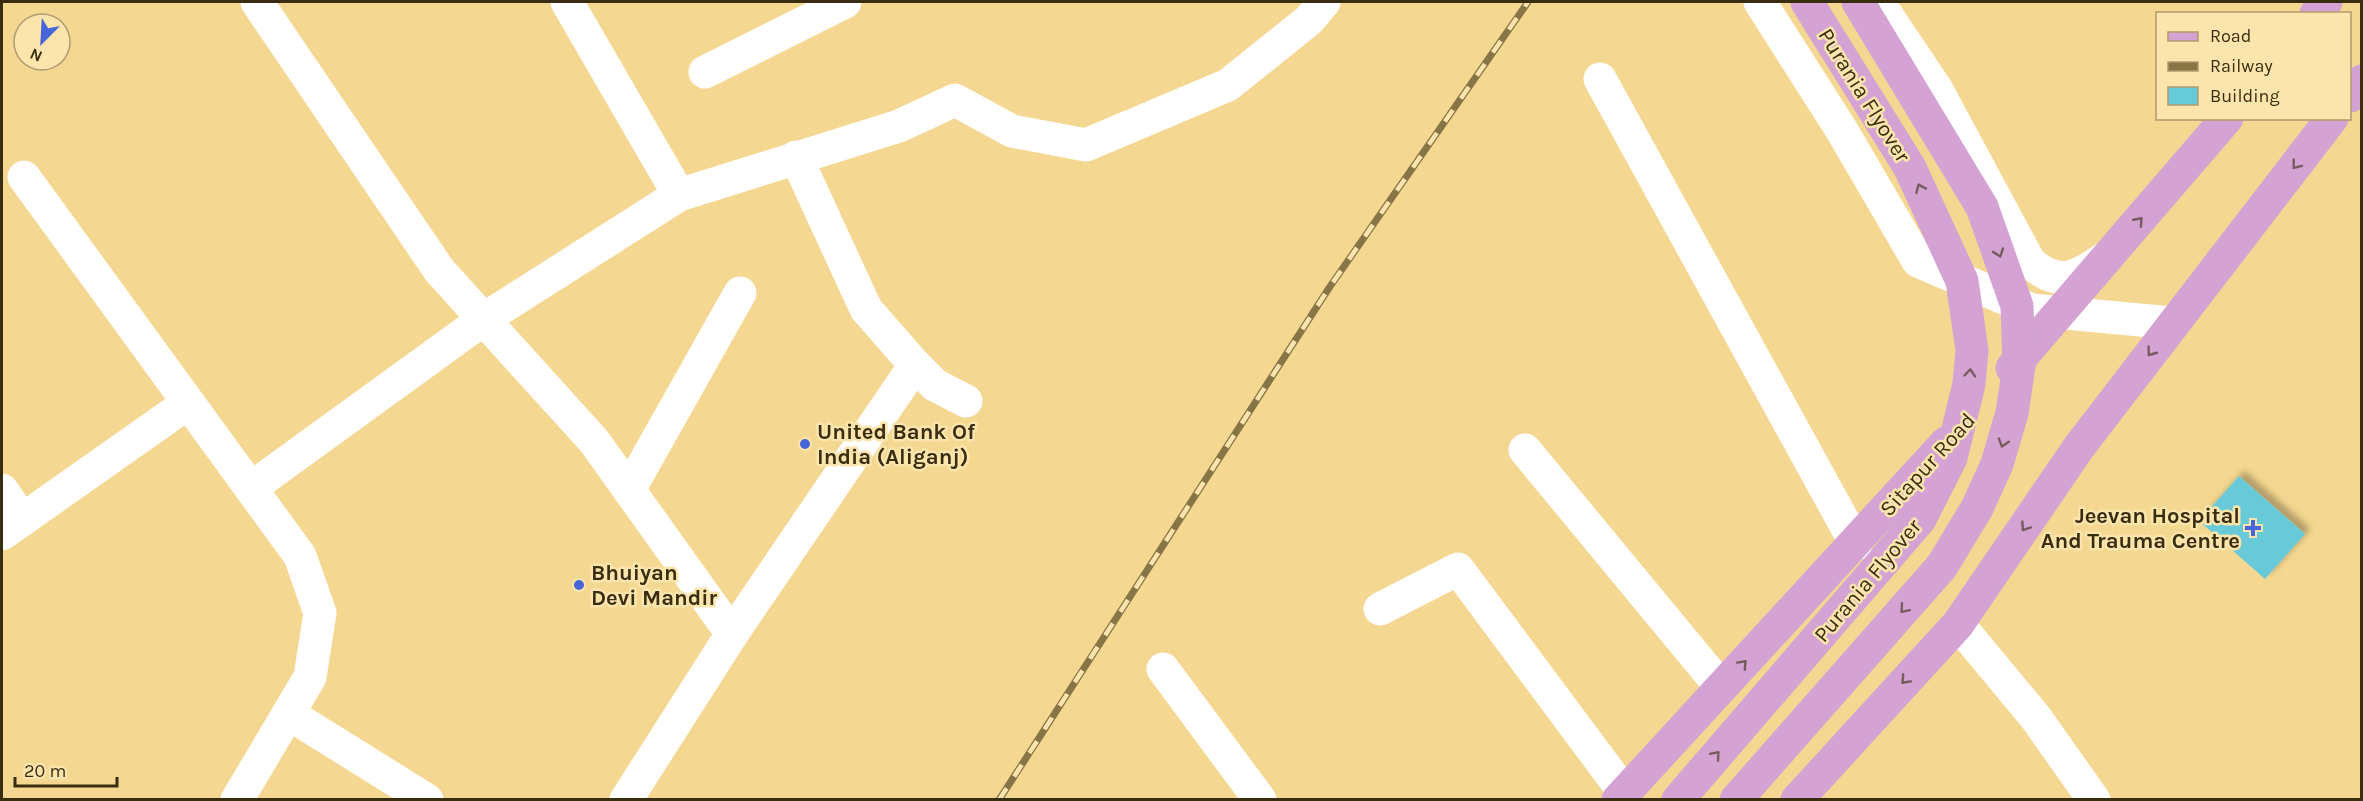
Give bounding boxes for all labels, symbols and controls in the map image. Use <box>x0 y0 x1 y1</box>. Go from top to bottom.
north arrow <box>12 12 72 72</box>
legend <box>2156 12 2351 120</box>
street label: Purania Flyover <box>1813 24 1916 167</box>
text: Road <box>2210 25 2251 47</box>
text: N <box>27 44 45 66</box>
text: Railway <box>2210 55 2273 77</box>
text: Building <box>2210 85 2280 107</box>
one-way arrow <box>2293 158 2304 169</box>
one-way arrow <box>1915 183 1927 194</box>
one-way arrow <box>2132 217 2143 228</box>
one-way arrow <box>1991 248 2004 258</box>
one-way arrow <box>2147 345 2158 356</box>
one-way arrow <box>1963 368 1976 377</box>
street label: Sitapur Road <box>1875 408 1981 522</box>
place label: United Bank Of India (Aliganj) <box>817 419 976 470</box>
marker: United Bank Of India (Aliganj) <box>798 437 812 451</box>
one-way arrow <box>1998 437 2010 448</box>
place label: Jeevan Hospital And Trauma Centre <box>2041 503 2240 554</box>
street label: Purania Flyover <box>1809 514 1927 648</box>
marker: Jeevan Hospital And Trauma Centre <box>2244 519 2262 537</box>
one-way arrow <box>2020 521 2032 531</box>
place label: Bhuiyan Devi Mandir <box>591 560 718 611</box>
marker: Bhuiyan Devi Mandir <box>572 578 586 592</box>
one-way arrow <box>1900 602 1911 613</box>
one-way arrow <box>1736 660 1747 670</box>
one-way arrow <box>1901 674 1912 684</box>
scale bar <box>15 750 117 788</box>
one-way arrow <box>1709 751 1720 762</box>
text: 20 m <box>24 760 66 782</box>

